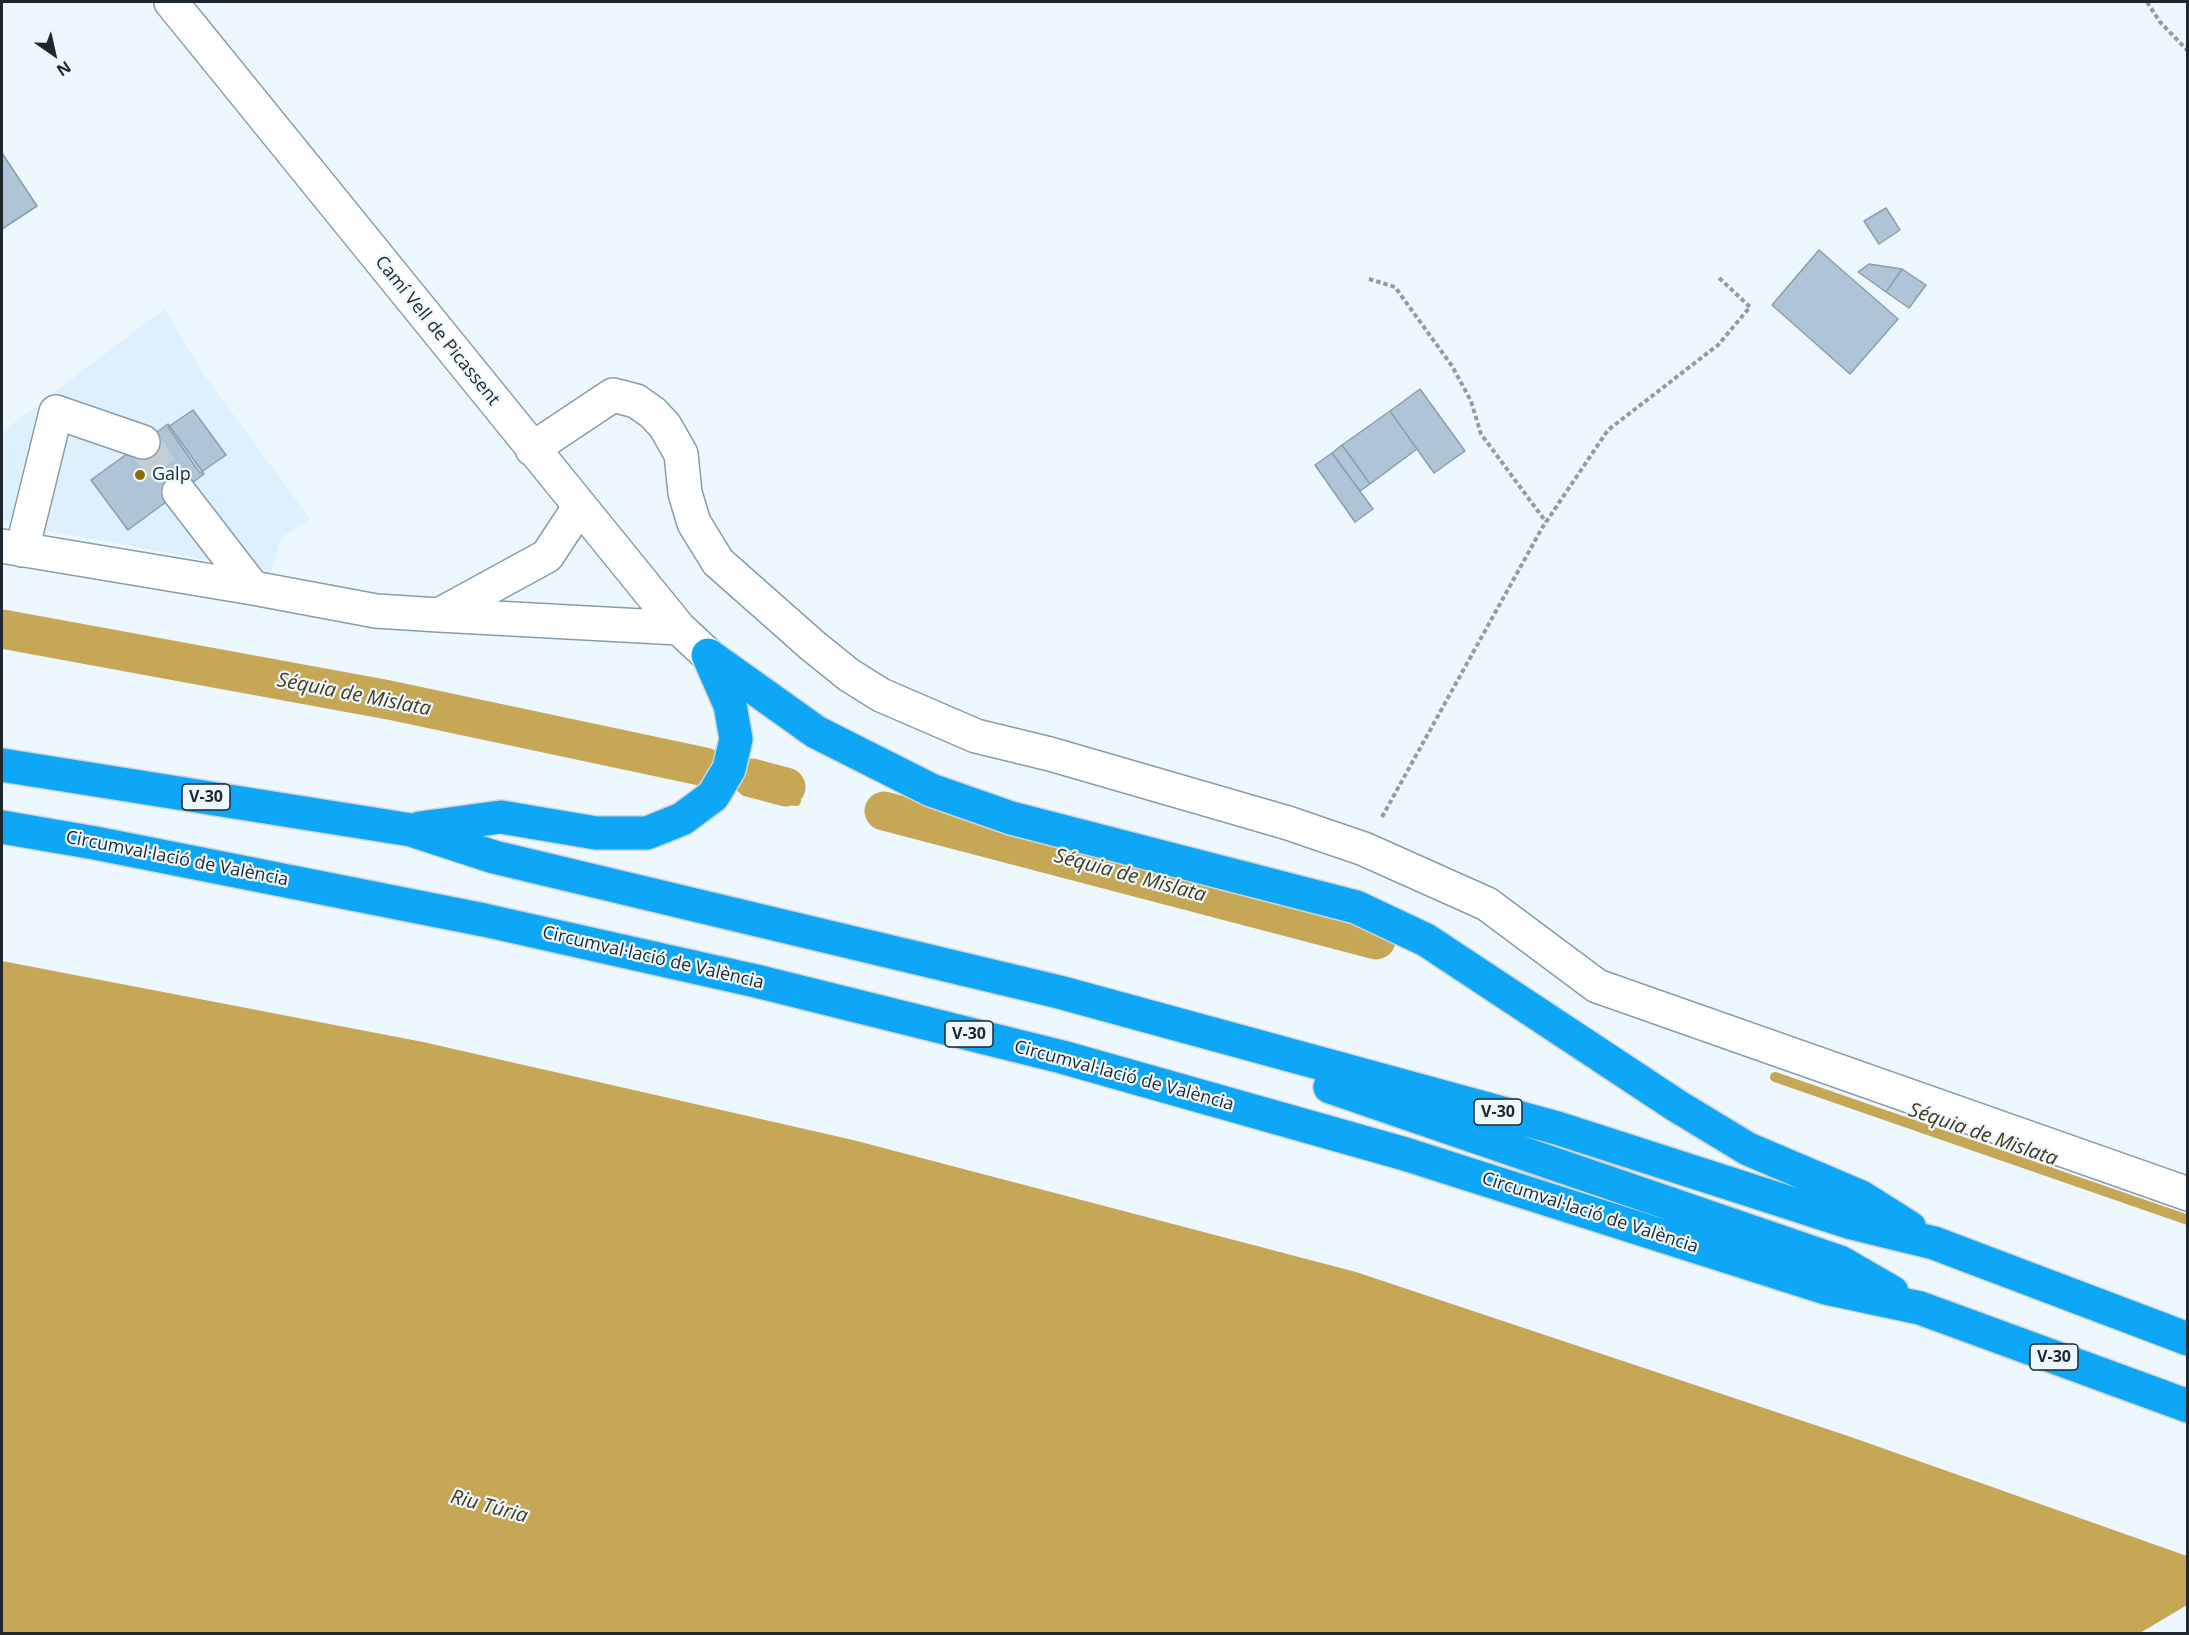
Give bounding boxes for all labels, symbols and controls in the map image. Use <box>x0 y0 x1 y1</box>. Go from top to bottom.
north arrow <box>24 24 84 84</box>
text: N <box>53 56 76 82</box>
street label: Camí Vell de Picassent <box>370 252 504 410</box>
place label: Galp <box>152 464 191 486</box>
marker: Galp <box>133 468 147 482</box>
water label: Séquia de Mislata <box>275 668 433 722</box>
road number: V-30 <box>182 784 230 810</box>
street label: Circumval·lació de València <box>64 827 290 891</box>
water label: Séquia de Mislata <box>1052 844 1208 908</box>
street label: Circumval·lació de València <box>540 922 766 994</box>
road number: V-30 <box>945 1021 993 1047</box>
street label: Circumval·lació de València <box>1012 1036 1236 1116</box>
water label: Séquia de Mislata <box>1905 1098 2061 1172</box>
road number: V-30 <box>1474 1099 1522 1125</box>
street label: Circumval·lació de València <box>1479 1168 1701 1258</box>
road number: V-30 <box>2030 1344 2078 1370</box>
water label: Riu Túria <box>448 1485 530 1529</box>

